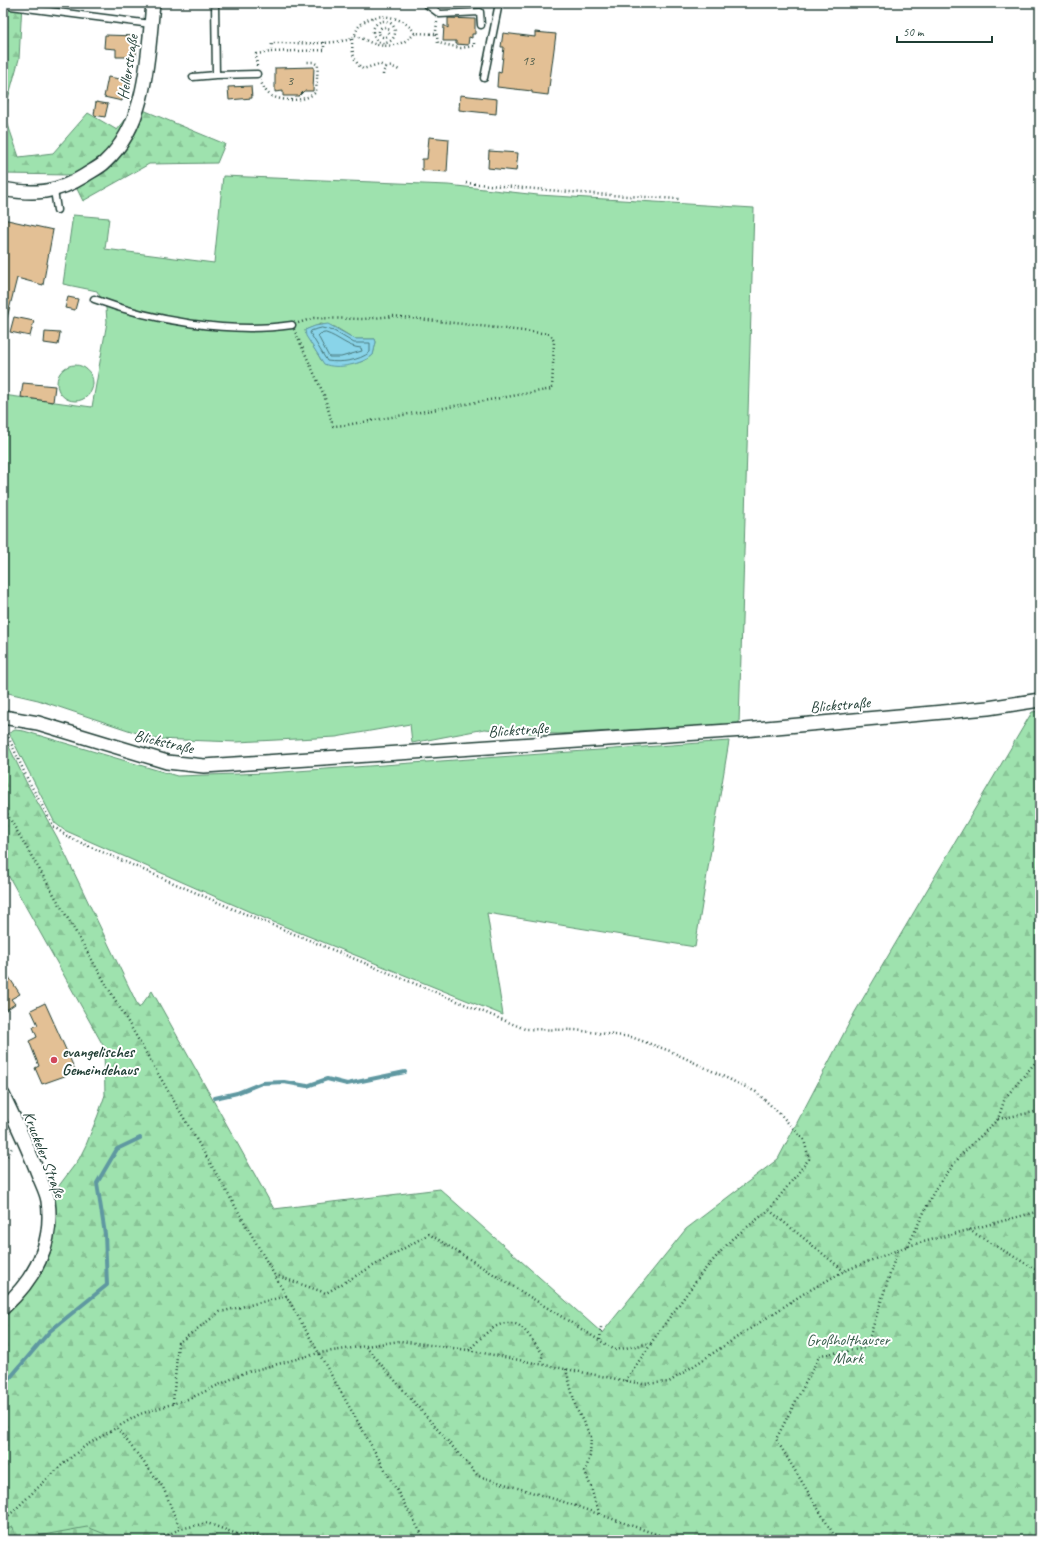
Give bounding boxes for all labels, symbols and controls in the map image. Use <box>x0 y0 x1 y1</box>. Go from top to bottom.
scale bar <box>897 18 992 44</box>
text: 50 m <box>903 24 925 40</box>
street label: Hellerstraße <box>113 32 143 101</box>
house number: 13 <box>522 52 536 69</box>
house number: 3 <box>287 72 295 89</box>
street label: Blickstraße <box>809 692 873 718</box>
street label: Blickstraße <box>487 718 551 742</box>
street label: Blickstraße <box>132 725 197 759</box>
place label: evangelisches Gemeindehaus <box>62 1042 140 1080</box>
marker: evangelisches Gemeindehaus <box>49 1055 59 1065</box>
street label: Kruckeler Straße <box>18 1108 70 1202</box>
park label: Großholthauser Mark <box>807 1330 891 1368</box>

